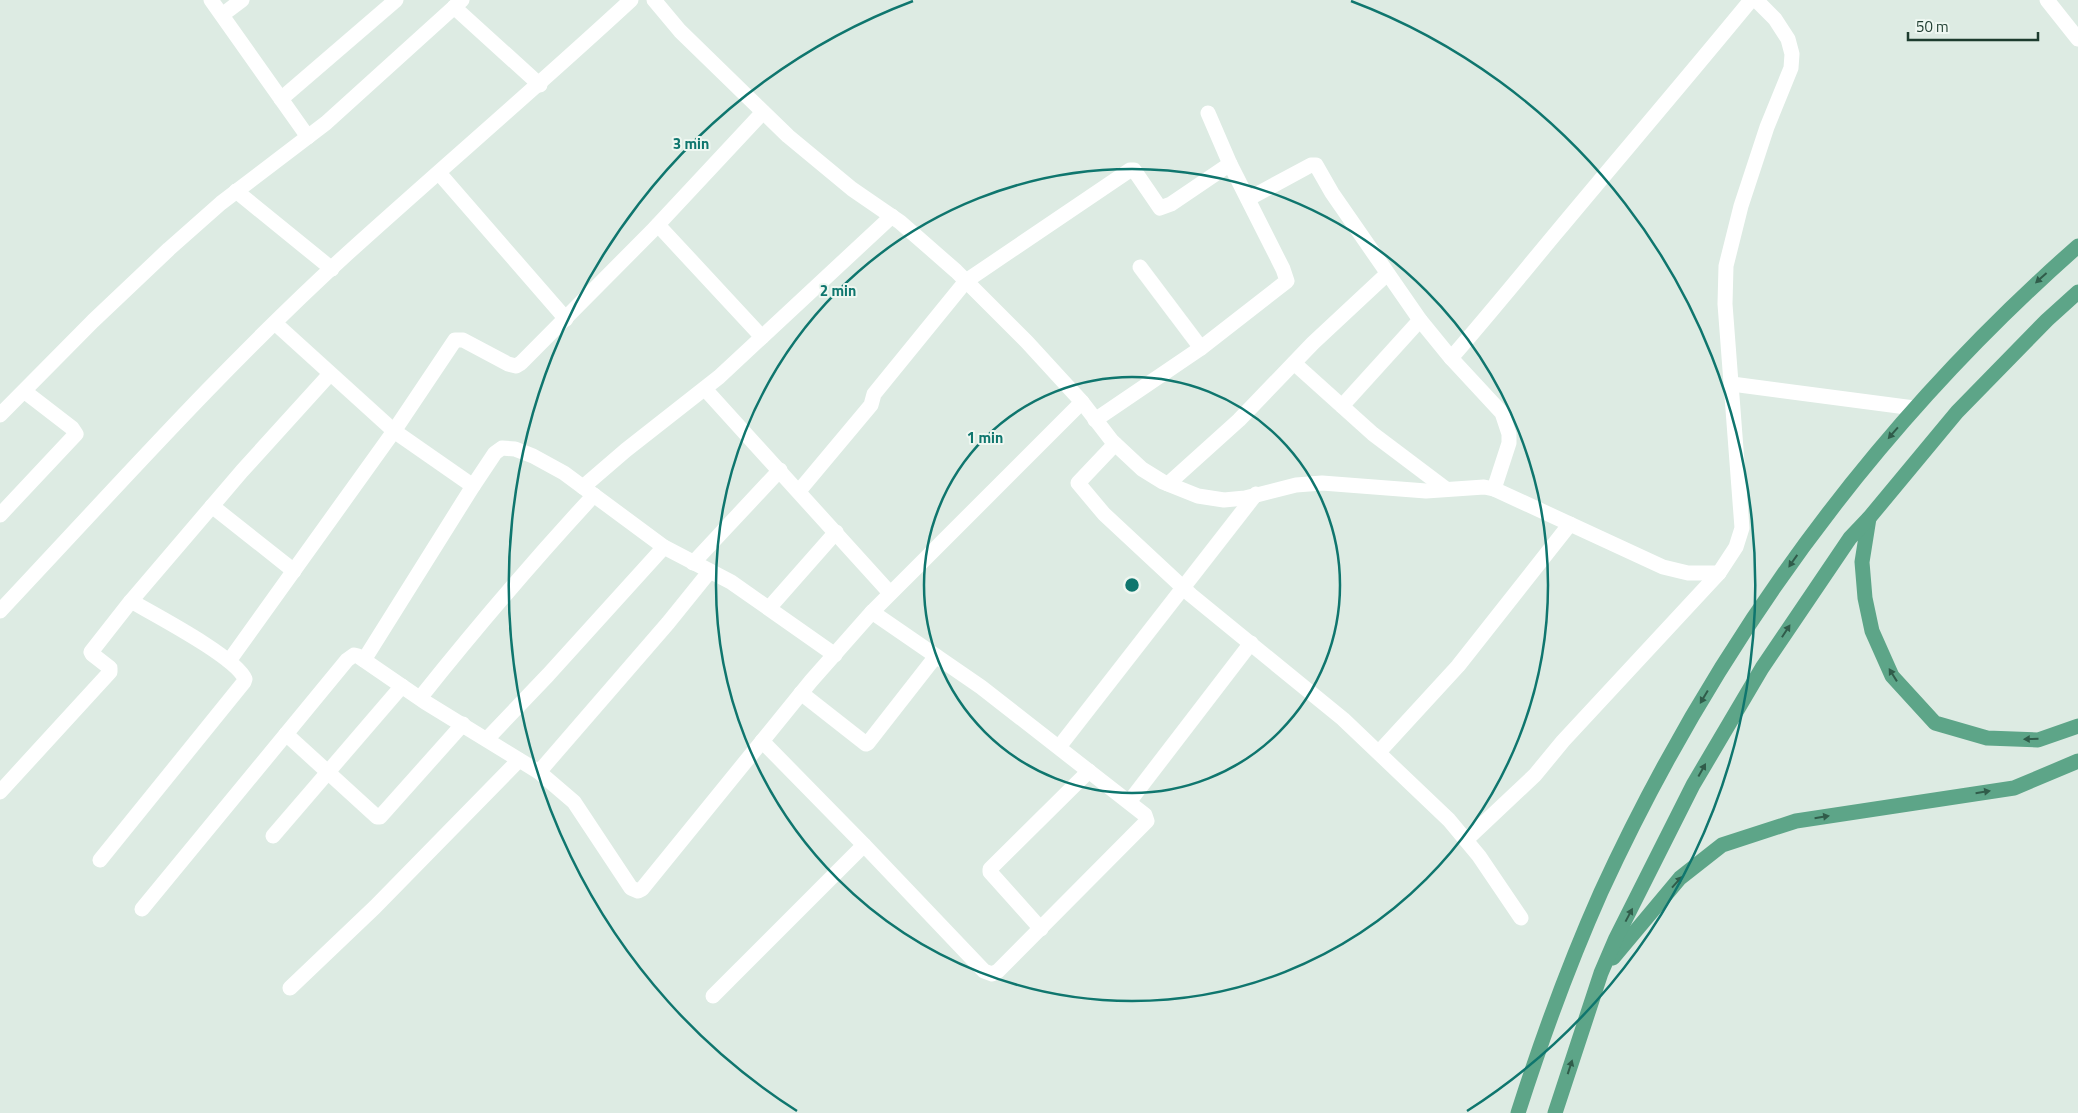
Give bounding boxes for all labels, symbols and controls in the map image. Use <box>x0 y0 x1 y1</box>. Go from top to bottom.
scale bar <box>1908 10 2038 42</box>
text: 50 m <box>1916 15 1949 38</box>
text: 3 min <box>673 132 709 155</box>
one-way arrow <box>2036 272 2048 284</box>
text: 2 min <box>820 279 856 302</box>
text: 1 min <box>967 426 1003 449</box>
one-way arrow <box>1887 426 1898 439</box>
one-way arrow <box>1787 554 1798 567</box>
centre of rings <box>1123 576 1141 594</box>
one-way arrow <box>1781 625 1791 638</box>
one-way arrow <box>1889 668 1898 682</box>
one-way arrow <box>1699 690 1708 703</box>
one-way arrow <box>2023 735 2039 743</box>
one-way arrow <box>1697 764 1706 777</box>
one-way arrow <box>1975 788 1991 796</box>
one-way arrow <box>1815 813 1831 821</box>
one-way arrow <box>1671 876 1683 888</box>
one-way arrow <box>1625 908 1633 923</box>
one-way arrow <box>1567 1059 1575 1074</box>

